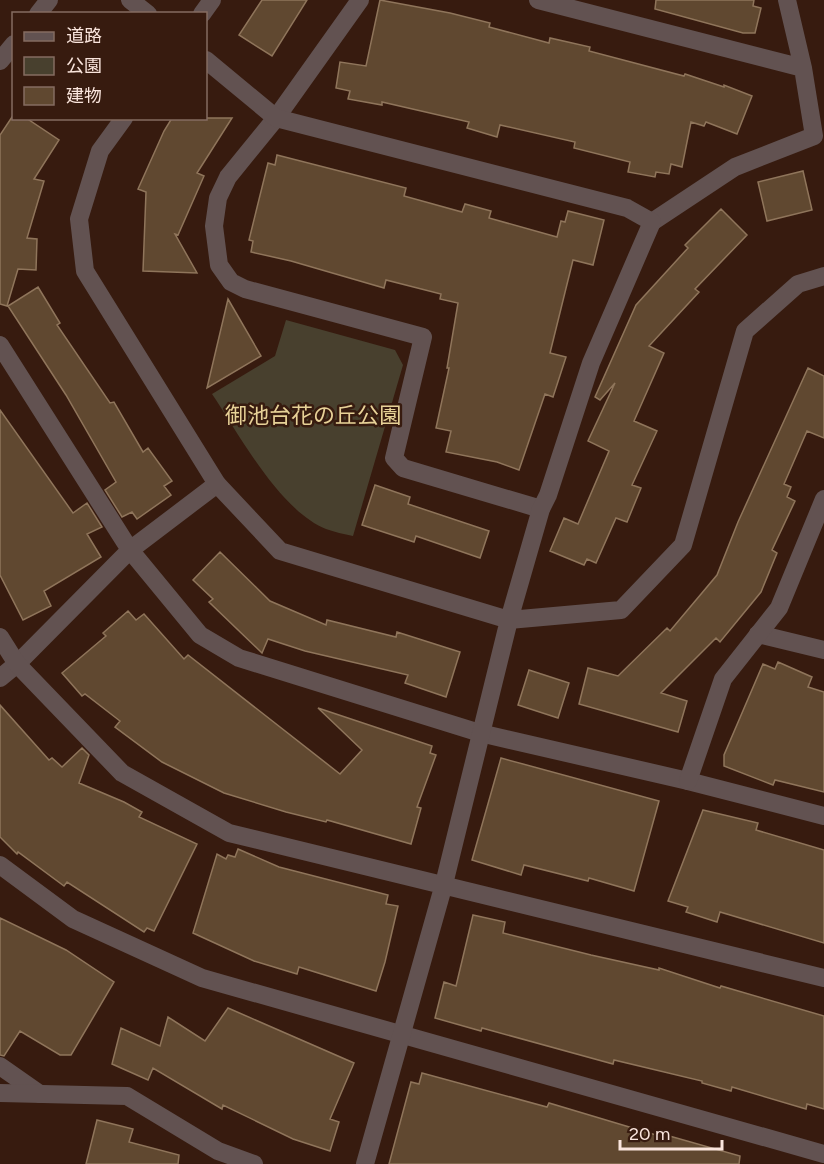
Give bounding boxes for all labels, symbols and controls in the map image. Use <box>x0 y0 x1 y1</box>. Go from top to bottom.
legend <box>12 12 207 120</box>
text: 道路 <box>66 25 102 47</box>
text: 公園 <box>66 55 102 77</box>
text: 建物 <box>66 85 102 107</box>
park label: 御池台花の丘公園 <box>225 402 401 429</box>
scale bar <box>620 1113 722 1151</box>
text: 20 m <box>629 1123 670 1145</box>

